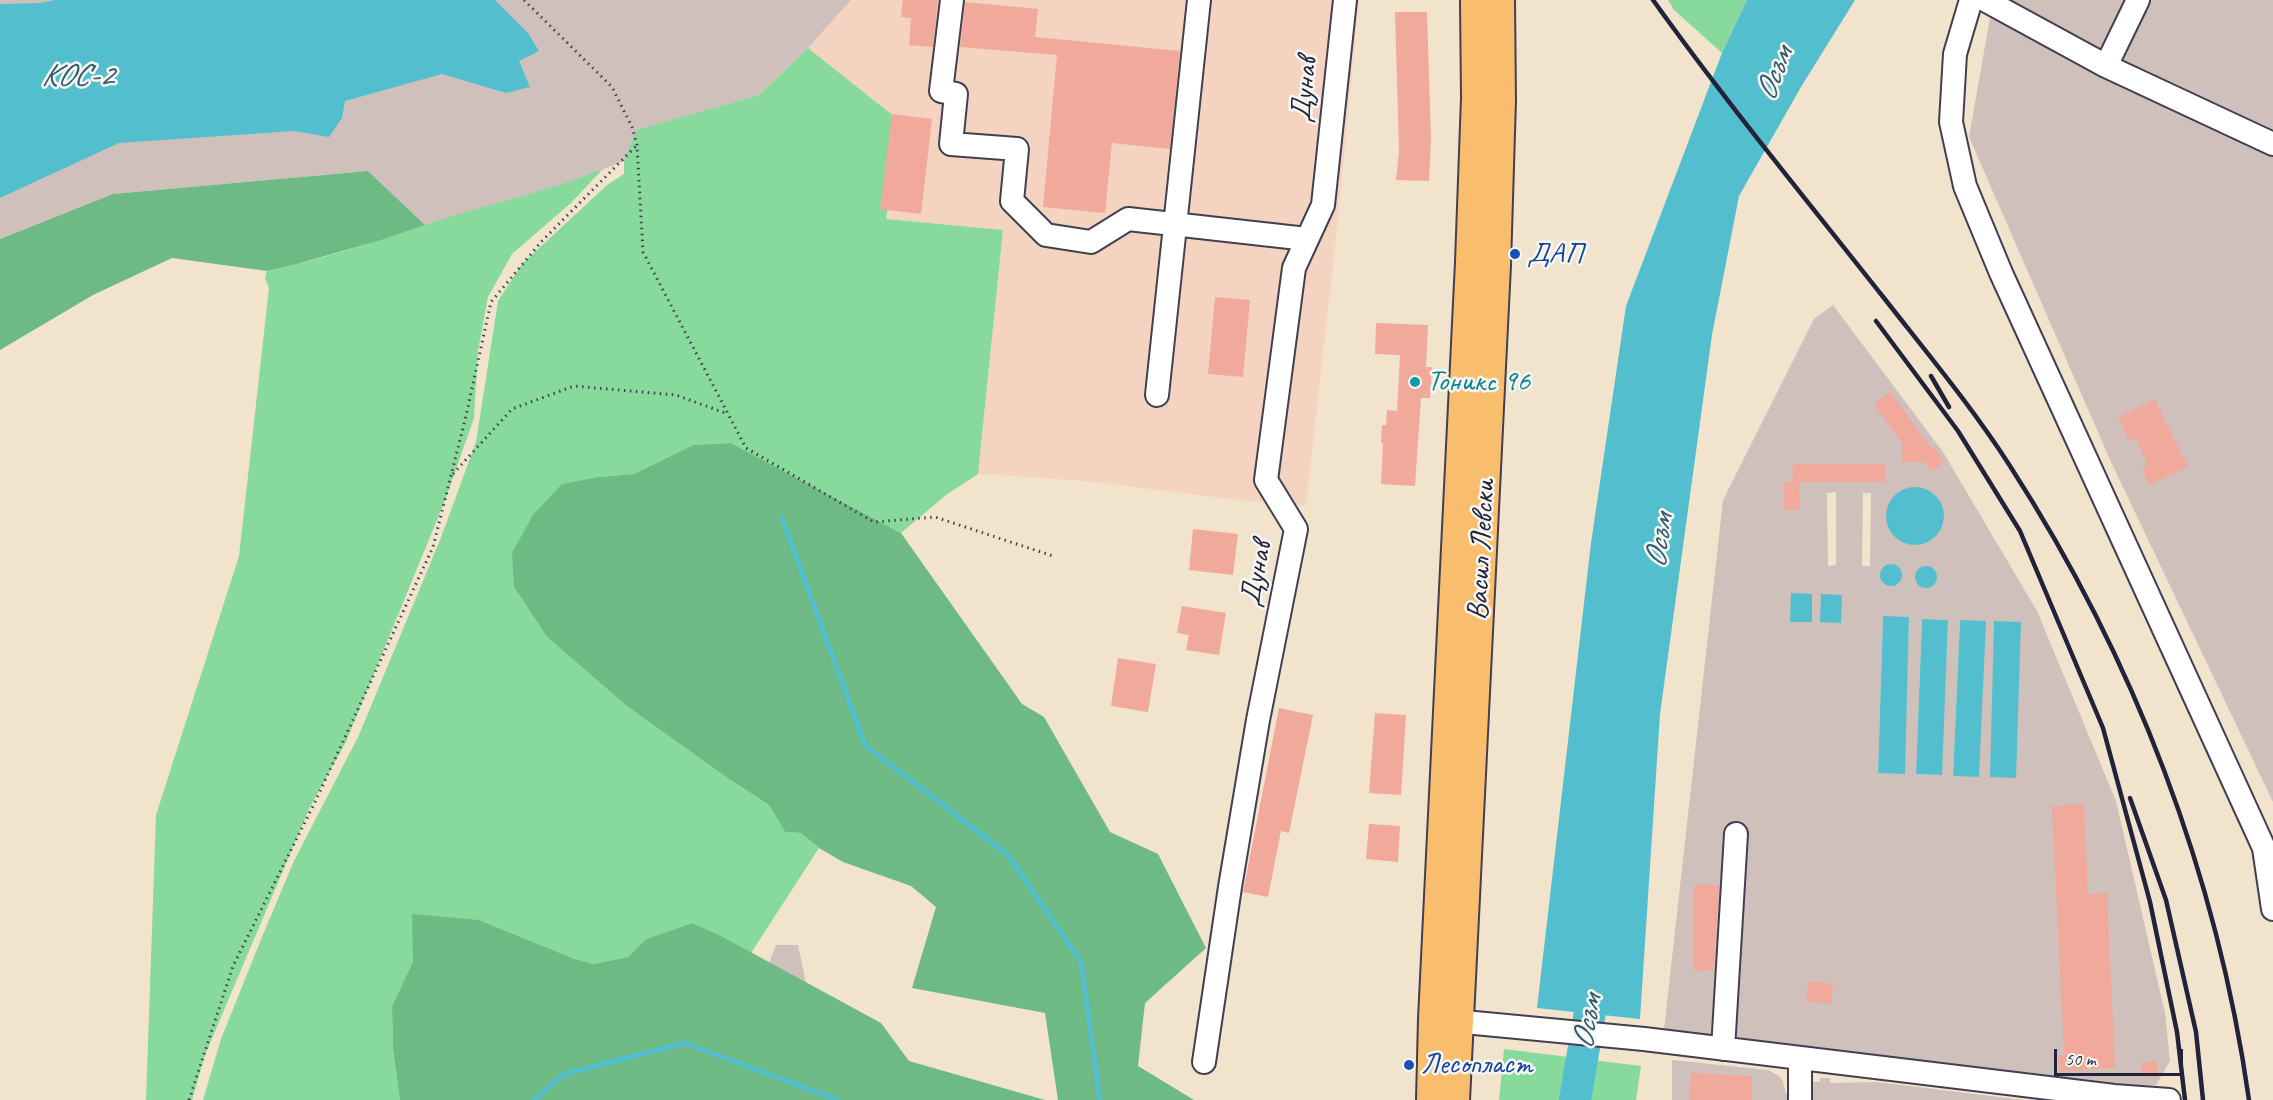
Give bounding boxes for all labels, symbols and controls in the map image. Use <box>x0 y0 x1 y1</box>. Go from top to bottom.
water label: Осъм <box>1747 42 1803 106</box>
street label: Дунав <box>1284 56 1326 124</box>
water label: КОС-2 <box>41 58 113 96</box>
place label: ДАП <box>1527 236 1582 272</box>
marker: ДАП <box>1508 247 1522 261</box>
place label: Тоникс 96 <box>1427 364 1530 400</box>
marker: Тоникс 96 <box>1408 375 1422 389</box>
street label: Васил Левски <box>1460 479 1504 621</box>
water label: Осъм <box>1637 512 1683 570</box>
street label: Дунав <box>1233 539 1281 609</box>
water label: Осъм <box>1564 992 1612 1052</box>
scale bar <box>2057 1037 2186 1075</box>
place label: Лесопласт <box>1421 1047 1532 1083</box>
text: 50 m <box>2065 1048 2096 1070</box>
marker: Лесопласт <box>1402 1058 1416 1072</box>

